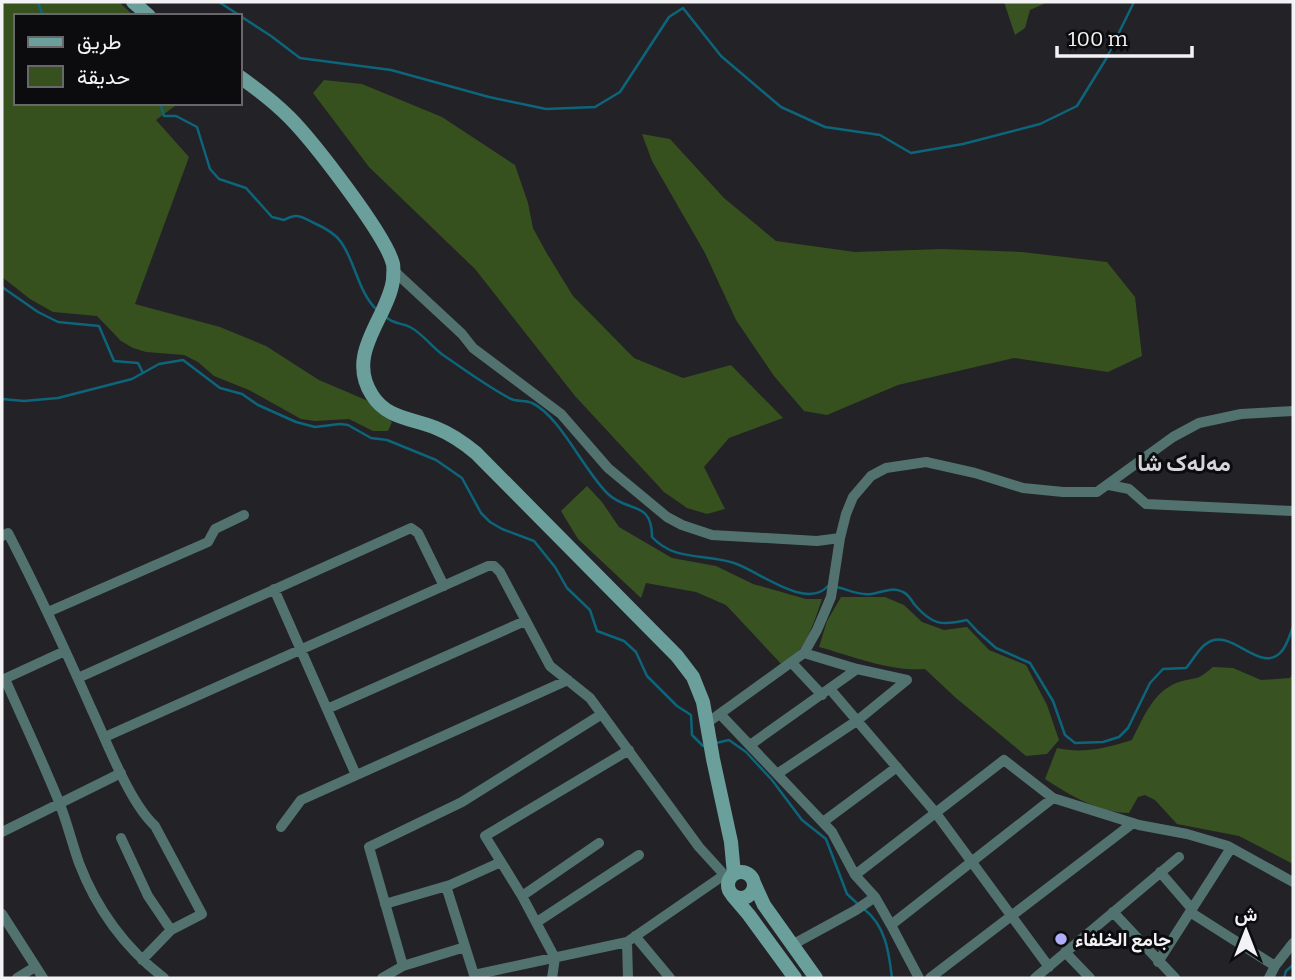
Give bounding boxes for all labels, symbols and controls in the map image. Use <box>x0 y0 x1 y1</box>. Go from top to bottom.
legend <box>14 14 242 105</box>
scale bar <box>1057 14 1192 58</box>
text: 100 m <box>1068 26 1128 52</box>
text: طريق <box>77 29 122 55</box>
text: حديقة <box>77 64 130 90</box>
district label: مەلەک شا <box>1137 449 1231 477</box>
north arrow <box>1211 896 1281 966</box>
text: ش <box>1235 903 1258 926</box>
place label: جامع الخلفاء <box>1075 928 1171 953</box>
marker: جامع الخلفاء <box>1053 931 1069 947</box>

